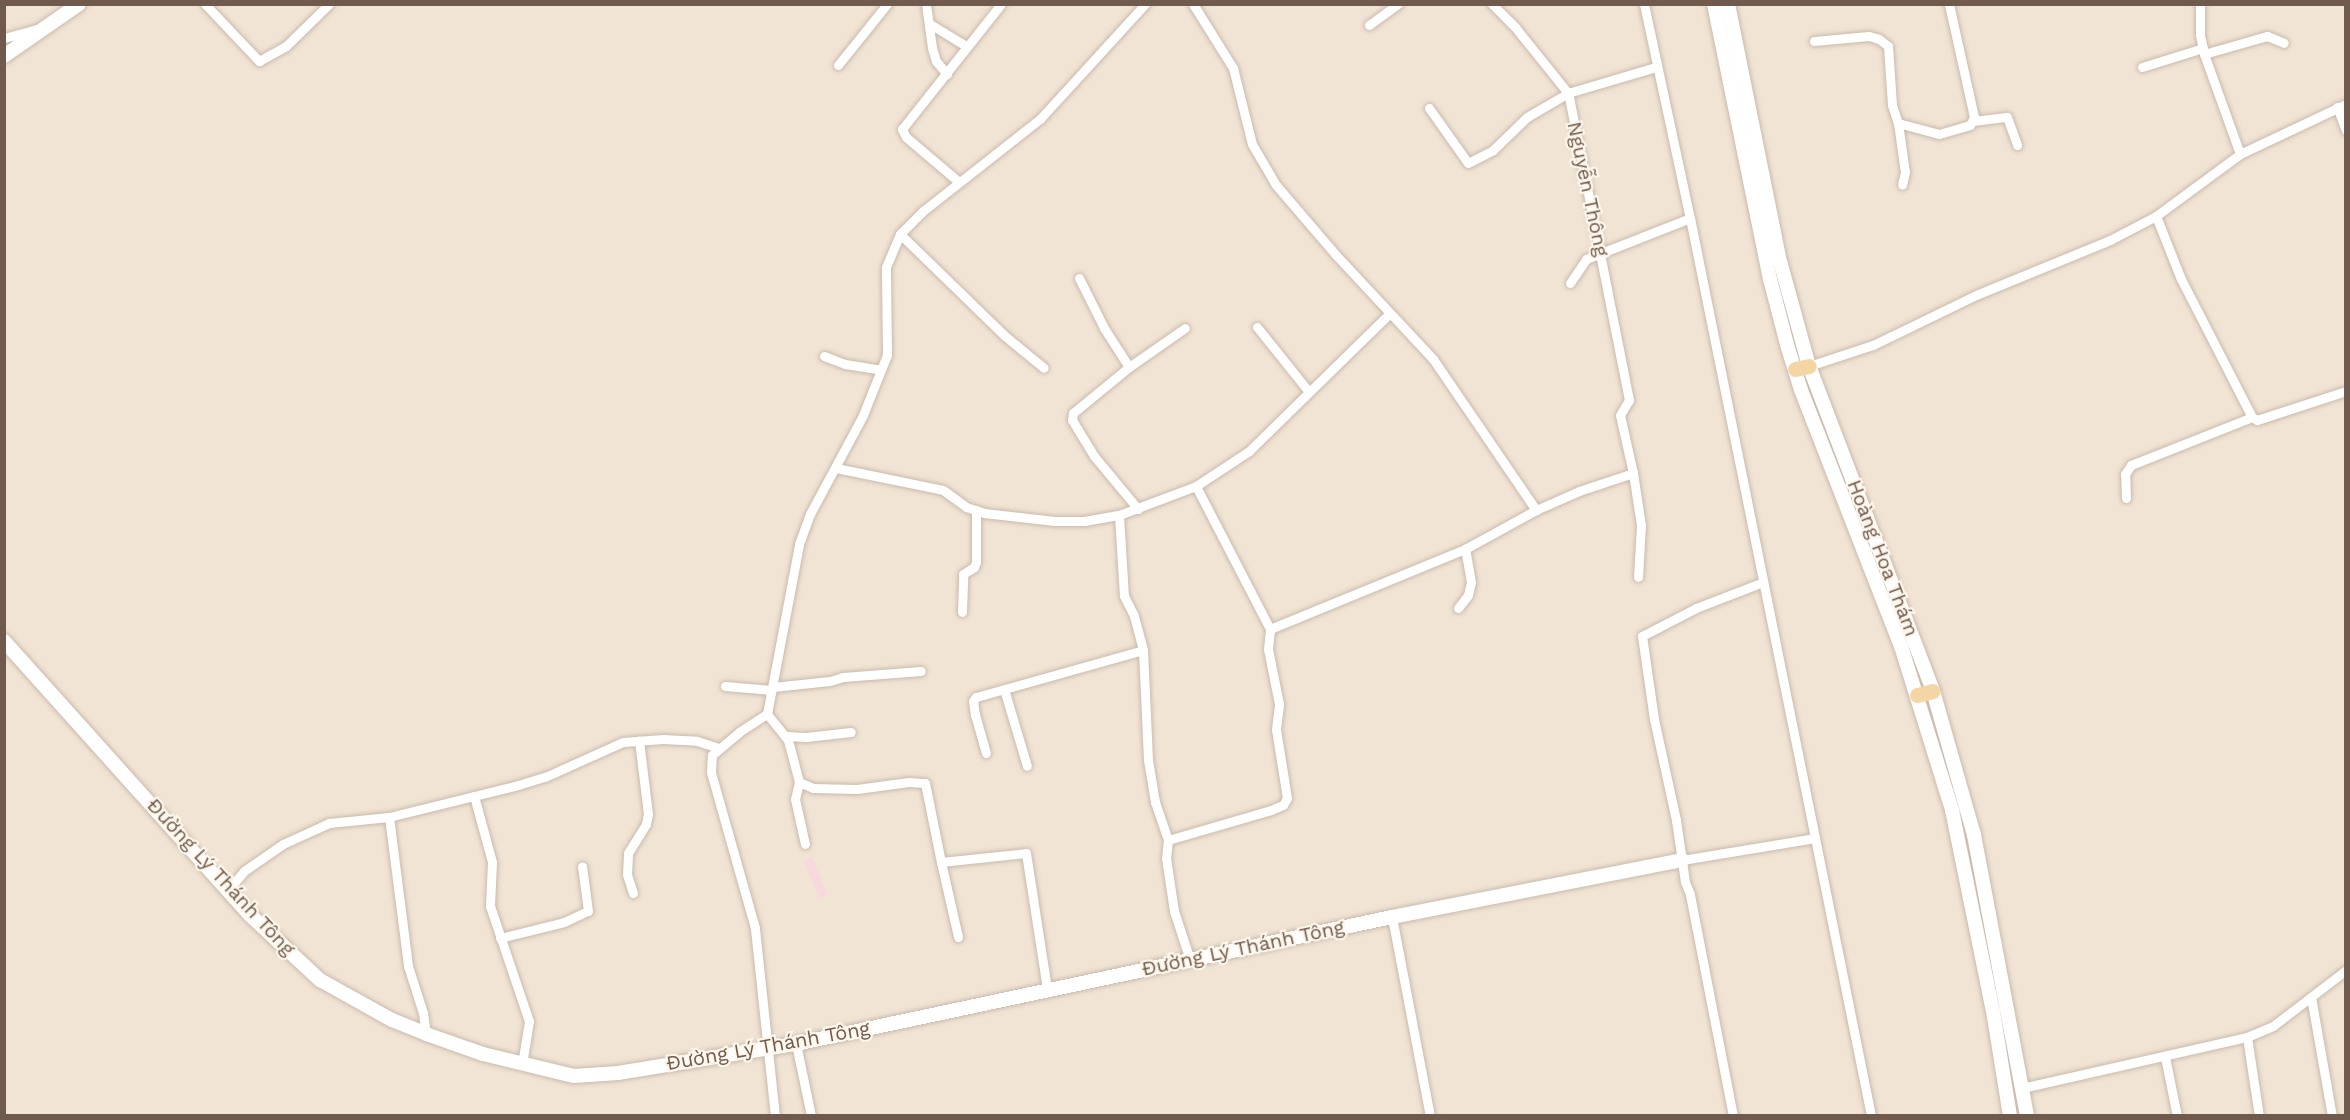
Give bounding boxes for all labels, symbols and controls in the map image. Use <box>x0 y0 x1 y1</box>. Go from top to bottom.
street label: Nguyễn Thông <box>1562 119 1614 259</box>
street label: Hoàng Hoa Thám <box>1842 476 1924 640</box>
street label: Đường Lý Thánh Tông <box>141 793 301 961</box>
street label: Đường Lý Thánh Tông <box>1139 915 1347 981</box>
street label: Đường Lý Thánh Tông <box>663 1016 873 1076</box>

